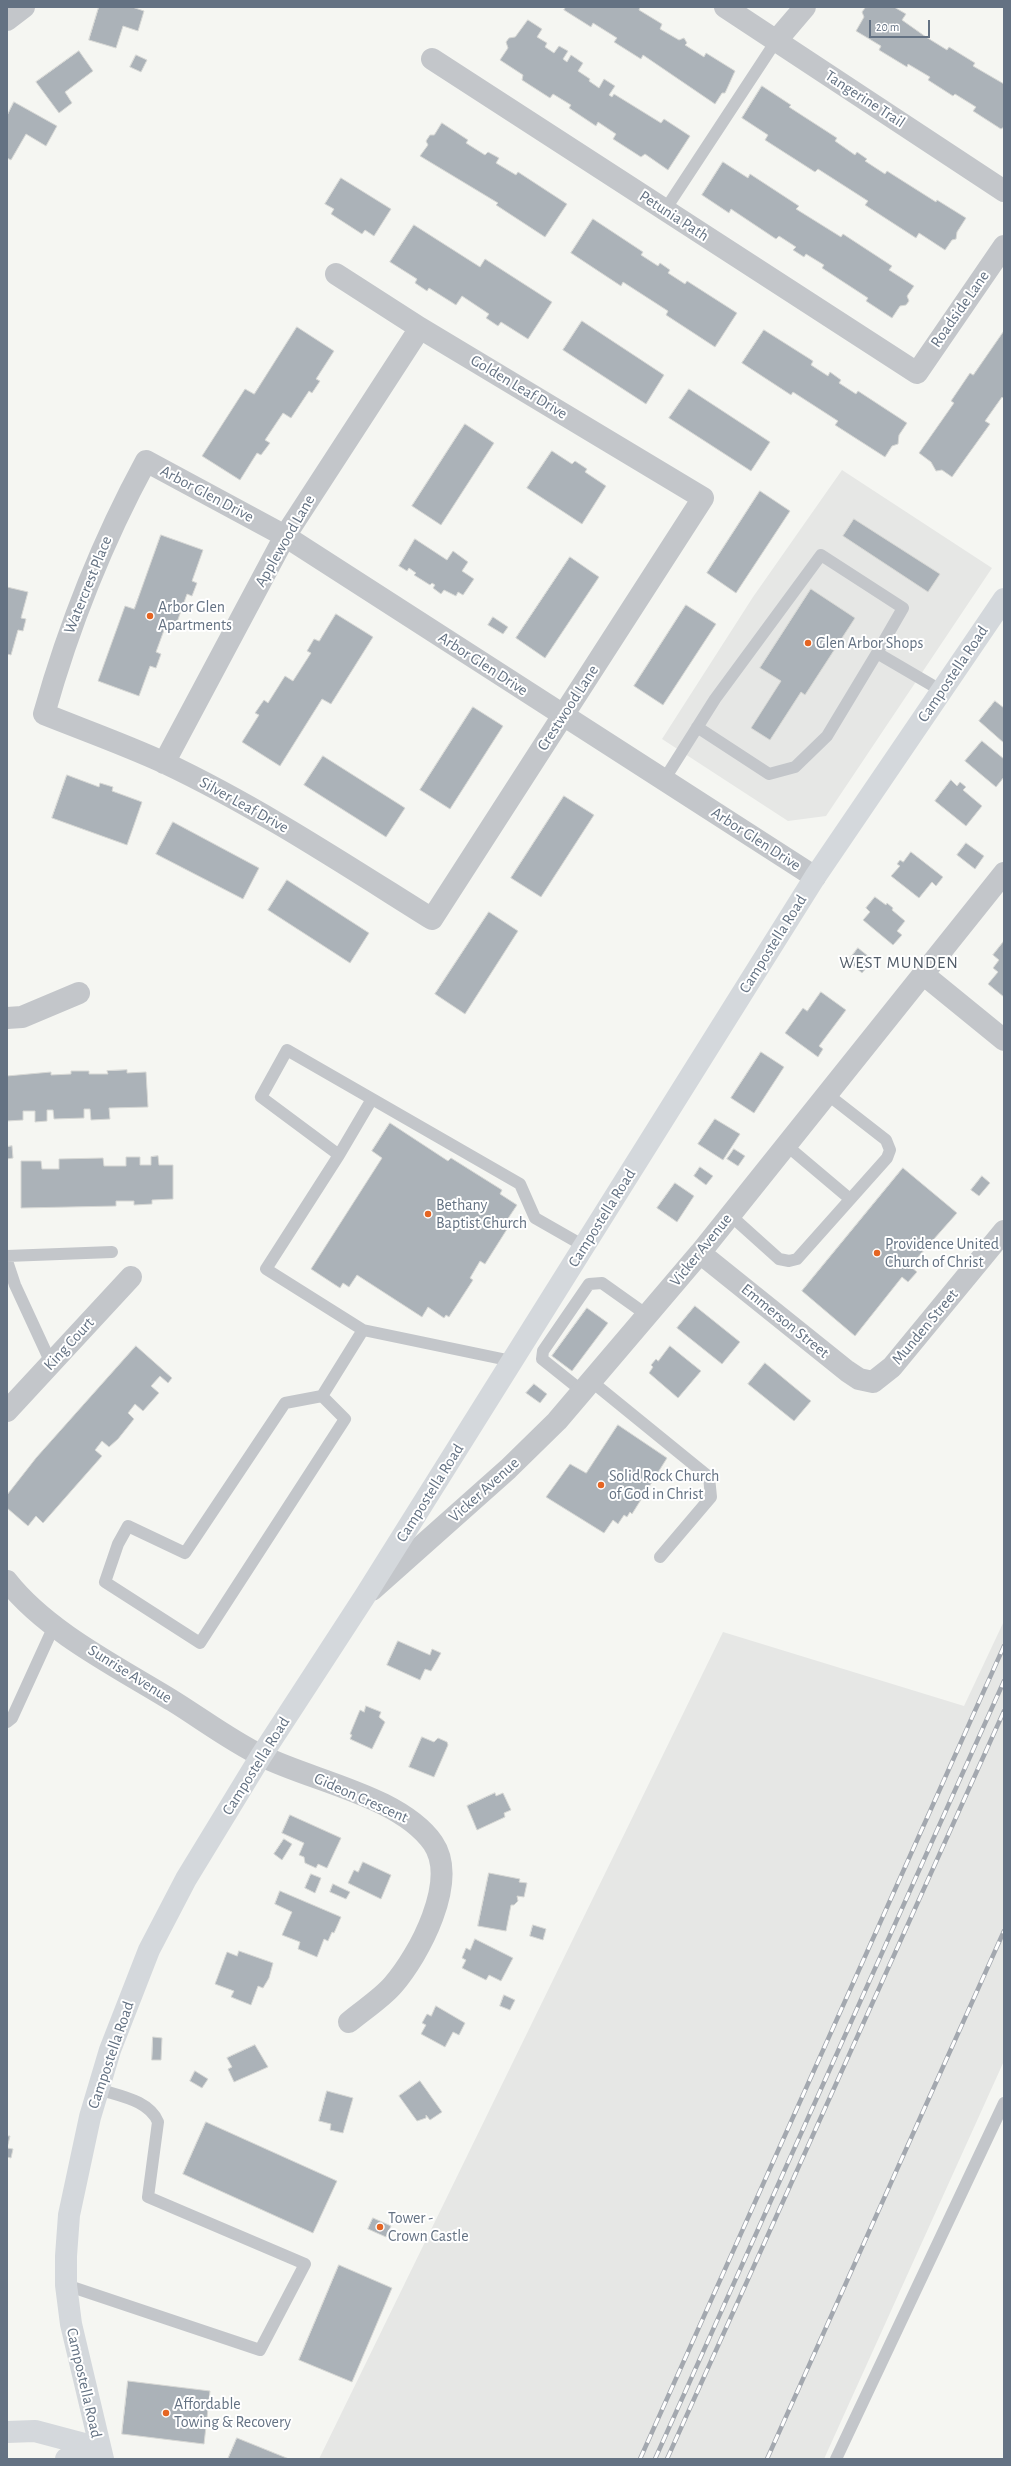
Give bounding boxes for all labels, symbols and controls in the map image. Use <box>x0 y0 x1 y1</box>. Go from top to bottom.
scale bar <box>871 12 932 38</box>
text: 20 m <box>876 21 899 33</box>
street label: Tangerine Trail <box>821 66 909 132</box>
street label: Petunia Path <box>636 186 712 246</box>
street label: Roadside Lane <box>926 267 994 351</box>
street label: Golden Leaf Drive <box>467 351 571 423</box>
street label: Arbor Glen Drive <box>157 461 257 527</box>
street label: Applewood Lane <box>251 491 319 591</box>
street label: Watercrest Place <box>60 533 116 637</box>
place label: Arbor Glen Apartments <box>158 597 232 635</box>
marker: Arbor Glen Apartments <box>145 611 155 621</box>
street label: Campostella Road <box>914 622 992 726</box>
street label: Arbor Glen Drive <box>435 628 531 700</box>
place label: Glen Arbor Shops <box>816 633 923 653</box>
marker: Glen Arbor Shops <box>803 638 813 648</box>
street label: Crestwood Lane <box>533 662 603 754</box>
street label: Silver Leaf Drive <box>196 773 292 837</box>
street label: Arbor Glen Drive <box>708 803 804 875</box>
street label: Campostella Road <box>735 891 811 997</box>
district label: WEST MUNDEN <box>839 953 959 973</box>
street label: Campostella Road <box>564 1165 640 1271</box>
place label: Bethany Baptist Church <box>436 1195 527 1233</box>
marker: Bethany Baptist Church <box>423 1209 433 1219</box>
street label: Vicker Avenue <box>666 1210 736 1290</box>
place label: Providence United Church of Christ <box>885 1234 999 1272</box>
marker: Providence United Church of Christ <box>872 1248 882 1258</box>
street label: Emmerson Street <box>737 1280 833 1362</box>
street label: Munden Street <box>888 1285 962 1369</box>
street label: King Court <box>40 1314 98 1374</box>
street label: Campostella Road <box>392 1440 468 1546</box>
street label: Vicker Avenue <box>445 1453 523 1527</box>
place label: Solid Rock Church of God in Christ <box>609 1466 719 1504</box>
marker: Solid Rock Church of God in Christ <box>596 1480 606 1490</box>
street label: Sunrise Avenue <box>85 1641 175 1707</box>
street label: Campostella Road <box>218 1713 294 1819</box>
street label: Gideon Crescent <box>311 1769 411 1827</box>
street label: Campostella Road <box>84 1999 138 2111</box>
place label: Tower - Crown Castle <box>388 2208 469 2246</box>
marker: Tower - Crown Castle <box>375 2222 385 2232</box>
street label: Campostella Road <box>62 2326 106 2440</box>
place label: Affordable Towing & Recovery <box>174 2394 291 2432</box>
marker: Affordable Towing & Recovery <box>161 2408 171 2418</box>

